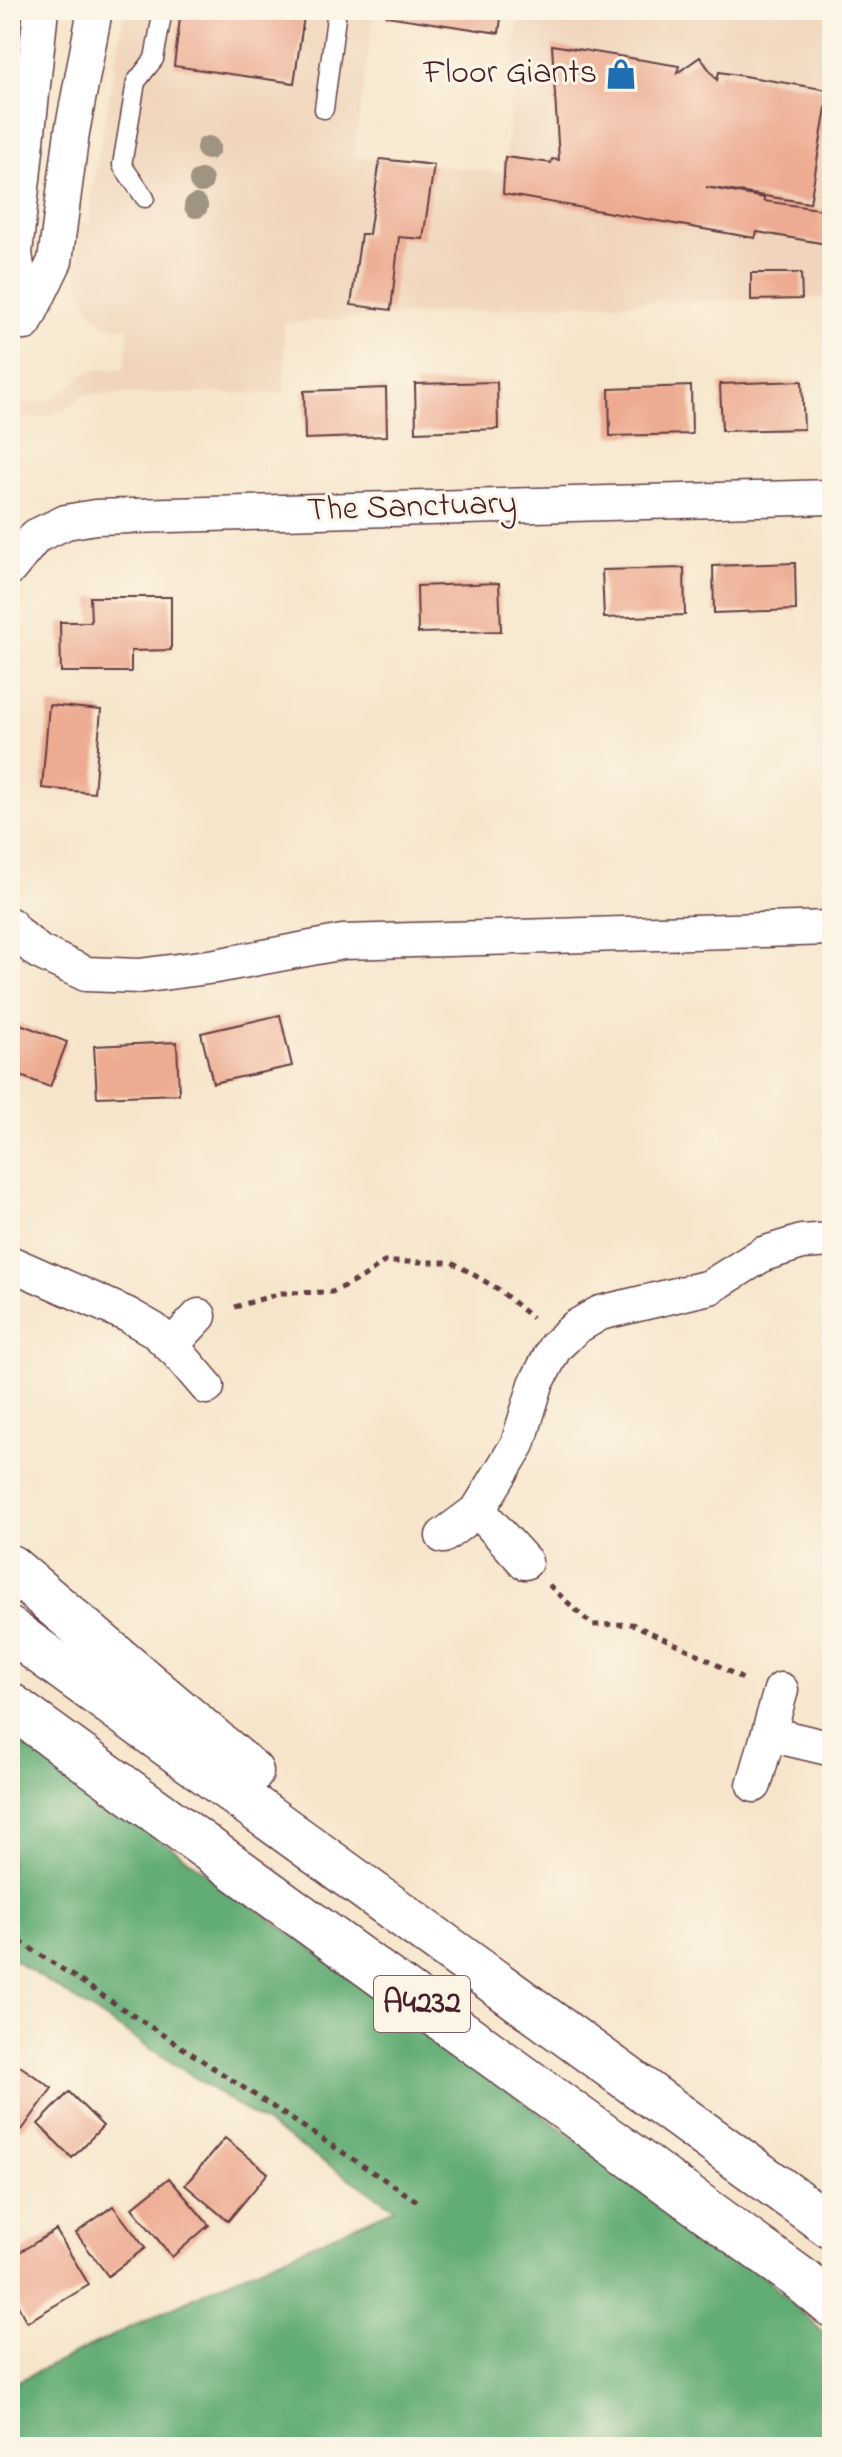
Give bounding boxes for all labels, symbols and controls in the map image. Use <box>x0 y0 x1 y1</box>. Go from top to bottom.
place label: Floor Giants <box>423 49 597 99</box>
shop icon: Floor Giants <box>604 57 638 91</box>
street label: The Sanctuary <box>306 479 518 537</box>
road number: A4232 <box>374 1976 470 2032</box>

